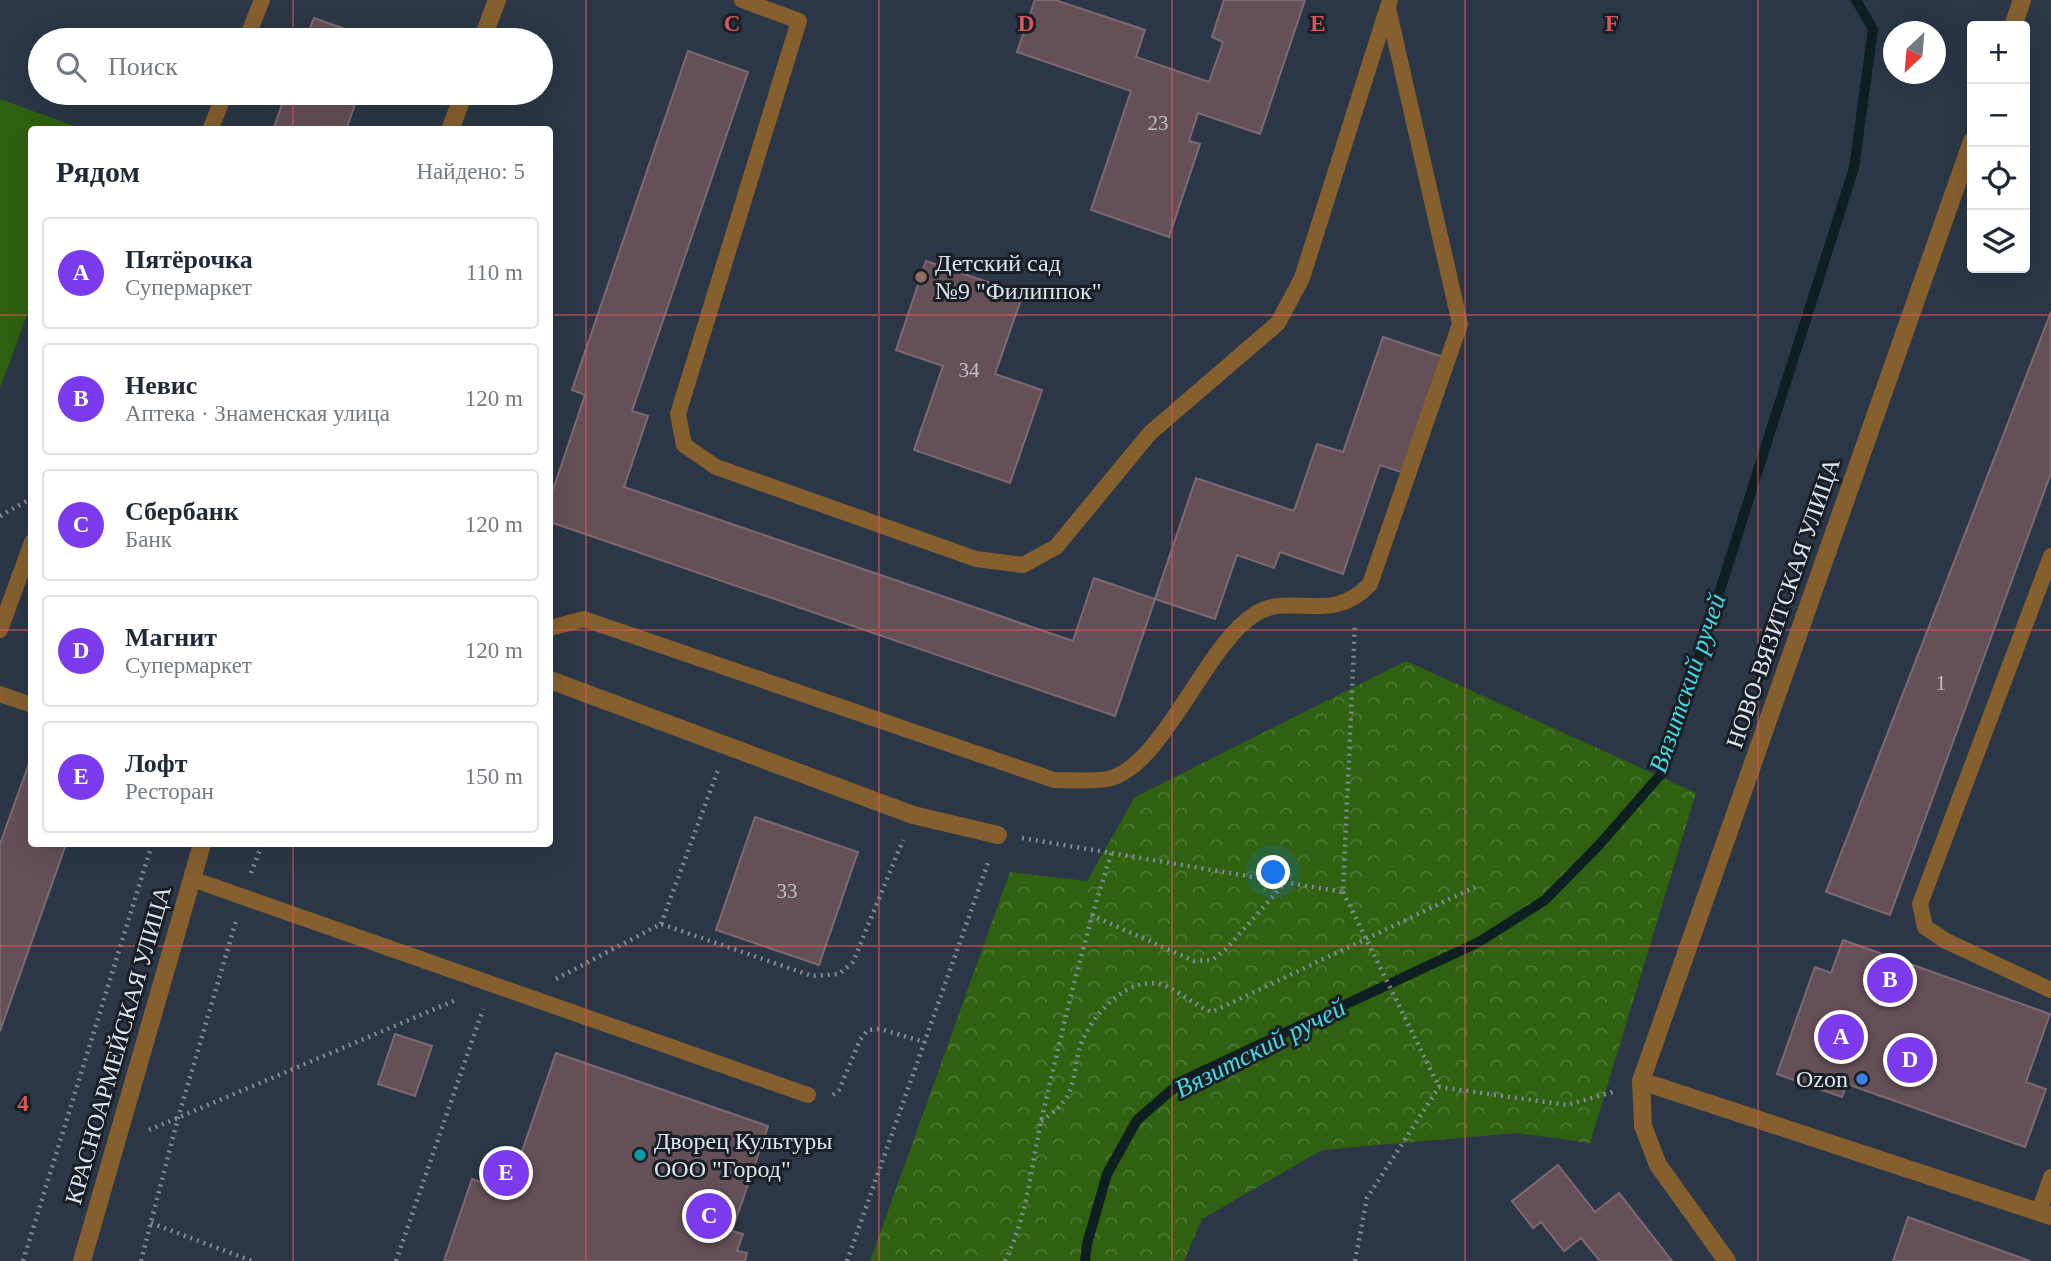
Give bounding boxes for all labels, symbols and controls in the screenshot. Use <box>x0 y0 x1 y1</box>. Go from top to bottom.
text: C <box>724 11 740 36</box>
text: D <box>1018 11 1034 36</box>
text: E <box>1310 11 1326 36</box>
text: F <box>1605 11 1619 36</box>
north arrow <box>1883 21 1946 84</box>
map controls <box>1967 21 2030 273</box>
button: + <box>1967 21 2030 84</box>
search box <box>28 28 553 105</box>
icon: search <box>52 48 90 86</box>
text: Поиск <box>108 52 178 81</box>
button: − <box>1967 84 2030 147</box>
house number: 23 <box>1148 111 1169 135</box>
button: locate <box>1967 147 2030 210</box>
text: Рядом <box>56 155 140 188</box>
text: Найдено: 5 <box>417 159 525 184</box>
button: layers <box>1967 210 2030 273</box>
text: Пятёрочка <box>125 245 253 274</box>
place label: Детский сад №9 "Филиппок" <box>935 250 1101 304</box>
text: A <box>73 260 89 285</box>
text: 110 m <box>466 260 523 285</box>
marker: Детский сад №9 "Филиппок" <box>913 269 929 285</box>
text: Супермаркет <box>125 275 252 300</box>
house number: 34 <box>959 358 980 382</box>
text: Невис <box>125 371 197 400</box>
text: B <box>73 386 89 411</box>
text: 120 m <box>465 386 523 411</box>
text: Аптека · Знаменская улица <box>125 401 390 426</box>
street label: НОВО-ВЯЗИТСКАЯ УЛИЦА <box>1721 454 1845 751</box>
text: Сбербанк <box>125 497 239 526</box>
text: C <box>73 512 89 537</box>
text: 120 m <box>465 512 523 537</box>
text: Банк <box>125 527 172 552</box>
water label: Вязитский ручей <box>1643 590 1732 777</box>
text: Магнит <box>125 623 217 652</box>
text: D <box>73 638 89 663</box>
text: 120 m <box>465 638 523 663</box>
text: Супермаркет <box>125 653 252 678</box>
house number: 1 <box>1936 671 1946 695</box>
text: Лофт <box>125 749 188 778</box>
text: E <box>73 764 89 789</box>
text: 150 m <box>465 764 523 789</box>
text: Ресторан <box>125 779 214 804</box>
your location <box>1256 855 1290 889</box>
house number: 33 <box>777 879 798 903</box>
street label: КРАСНОАРМЕЙСКАЯ УЛИЦА <box>60 882 176 1207</box>
pin: B <box>1867 954 1913 1006</box>
water label: Вязитский ручей <box>1170 993 1350 1104</box>
pin: A <box>1818 1011 1864 1063</box>
pin: D <box>1887 1034 1933 1086</box>
place label: Ozon <box>1796 1066 1848 1092</box>
marker: Ozon <box>1854 1071 1870 1087</box>
text: 4 <box>17 1091 29 1116</box>
place label: Дворец Культуры ООО "Город" <box>654 1128 833 1182</box>
pin: E <box>483 1147 529 1199</box>
marker: Дворец Культуры ООО "Город" <box>632 1147 648 1163</box>
pin: C <box>686 1190 732 1242</box>

